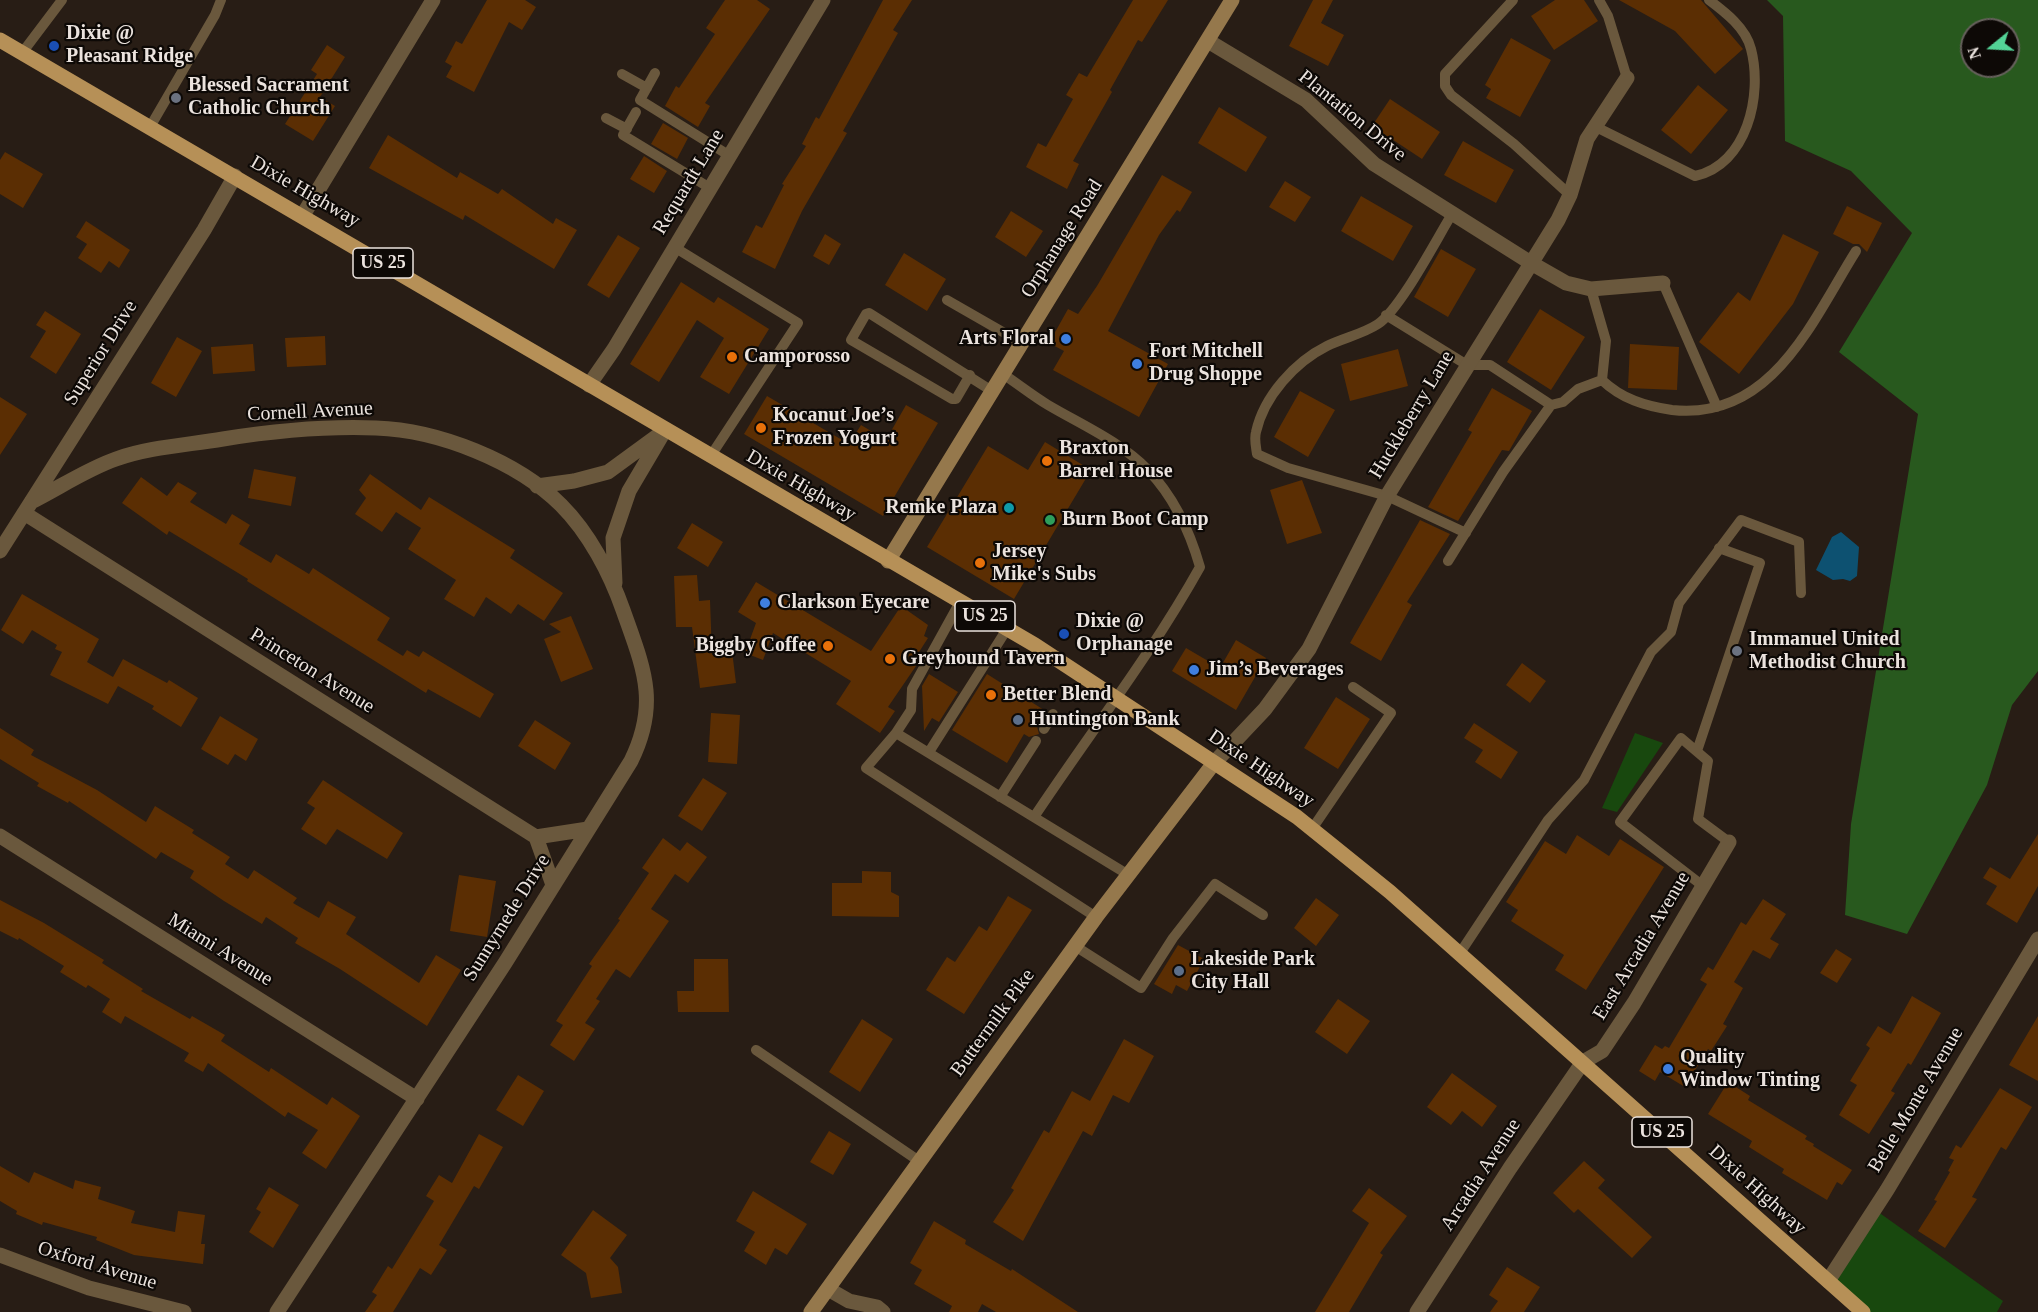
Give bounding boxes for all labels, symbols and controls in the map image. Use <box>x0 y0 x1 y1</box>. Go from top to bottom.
north arrow <box>1960 18 2020 78</box>
place label: Dixie @ Pleasant Ridge <box>66 22 193 69</box>
marker: Dixie @ Pleasant Ridge <box>47 39 61 53</box>
text: N <box>1964 45 1984 61</box>
street label: Plantation Drive <box>1293 65 1411 167</box>
place label: Blessed Sacrament Catholic Church <box>188 74 349 121</box>
marker: Blessed Sacrament Catholic Church <box>169 91 183 105</box>
street label: Requardt Lane <box>648 125 730 239</box>
street label: Dixie Highway <box>246 151 364 233</box>
street label: Orphanage Road <box>1016 175 1108 303</box>
road number: US 25 <box>353 248 413 278</box>
street label: Superior Drive <box>59 296 143 410</box>
place label: Arts Floral <box>959 327 1054 351</box>
marker: Arts Floral <box>1059 332 1073 346</box>
place label: Fort Mitchell Drug Shoppe <box>1149 340 1263 387</box>
place label: Camporosso <box>744 345 850 369</box>
street label: Huckleberry Lane <box>1364 347 1460 483</box>
marker: Camporosso <box>725 350 739 364</box>
marker: Fort Mitchell Drug Shoppe <box>1130 357 1144 371</box>
street label: Cornell Avenue <box>247 397 373 427</box>
place label: Kocanut Joe’s Frozen Yogurt <box>773 404 896 451</box>
marker: Kocanut Joe’s Frozen Yogurt <box>754 421 768 435</box>
place label: Braxton Barrel House <box>1059 437 1173 484</box>
street label: Dixie Highway <box>742 445 860 527</box>
marker: Braxton Barrel House <box>1040 454 1054 468</box>
place label: Remke Plaza <box>885 496 997 520</box>
marker: Remke Plaza <box>1002 501 1016 515</box>
place label: Burn Boot Camp <box>1062 508 1209 532</box>
marker: Burn Boot Camp <box>1043 513 1057 527</box>
place label: Jersey Mike's Subs <box>992 540 1096 587</box>
marker: Jersey Mike's Subs <box>973 556 987 570</box>
place label: Clarkson Eyecare <box>777 591 929 615</box>
marker: Clarkson Eyecare <box>758 596 772 610</box>
road number: US 25 <box>955 601 1015 631</box>
place label: Dixie @ Orphanage <box>1076 610 1173 657</box>
street label: Princeton Avenue <box>245 623 379 719</box>
marker: Dixie @ Orphanage <box>1057 627 1071 641</box>
place label: Immanuel United Methodist Church <box>1749 628 1906 675</box>
place label: Biggby Coffee <box>695 634 816 658</box>
marker: Biggby Coffee <box>821 639 835 653</box>
marker: Immanuel United Methodist Church <box>1730 644 1744 658</box>
place label: Greyhound Tavern <box>902 647 1065 671</box>
marker: Greyhound Tavern <box>883 652 897 666</box>
place label: Jim’s Beverages <box>1206 658 1344 682</box>
marker: Jim’s Beverages <box>1187 663 1201 677</box>
place label: Better Blend <box>1003 683 1111 707</box>
marker: Better Blend <box>984 688 998 702</box>
place label: Huntington Bank <box>1030 708 1180 732</box>
marker: Huntington Bank <box>1011 713 1025 727</box>
street label: Dixie Highway <box>1203 725 1319 813</box>
street label: Sunnymede Drive <box>458 850 556 986</box>
street label: East Arcadia Avenue <box>1588 868 1696 1024</box>
street label: Miami Avenue <box>163 908 277 992</box>
place label: Lakeside Park City Hall <box>1191 948 1315 995</box>
street label: Buttermilk Pike <box>946 964 1040 1082</box>
marker: Lakeside Park City Hall <box>1172 964 1186 978</box>
street label: Belle Monte Avenue <box>1863 1023 1969 1177</box>
place label: Quality Window Tinting <box>1680 1046 1820 1093</box>
marker: Quality Window Tinting <box>1661 1062 1675 1076</box>
street label: Arcadia Avenue <box>1436 1114 1526 1236</box>
road number: US 25 <box>1632 1117 1692 1147</box>
street label: Dixie Highway <box>1703 1140 1811 1240</box>
street label: Oxford Avenue <box>34 1236 160 1296</box>

